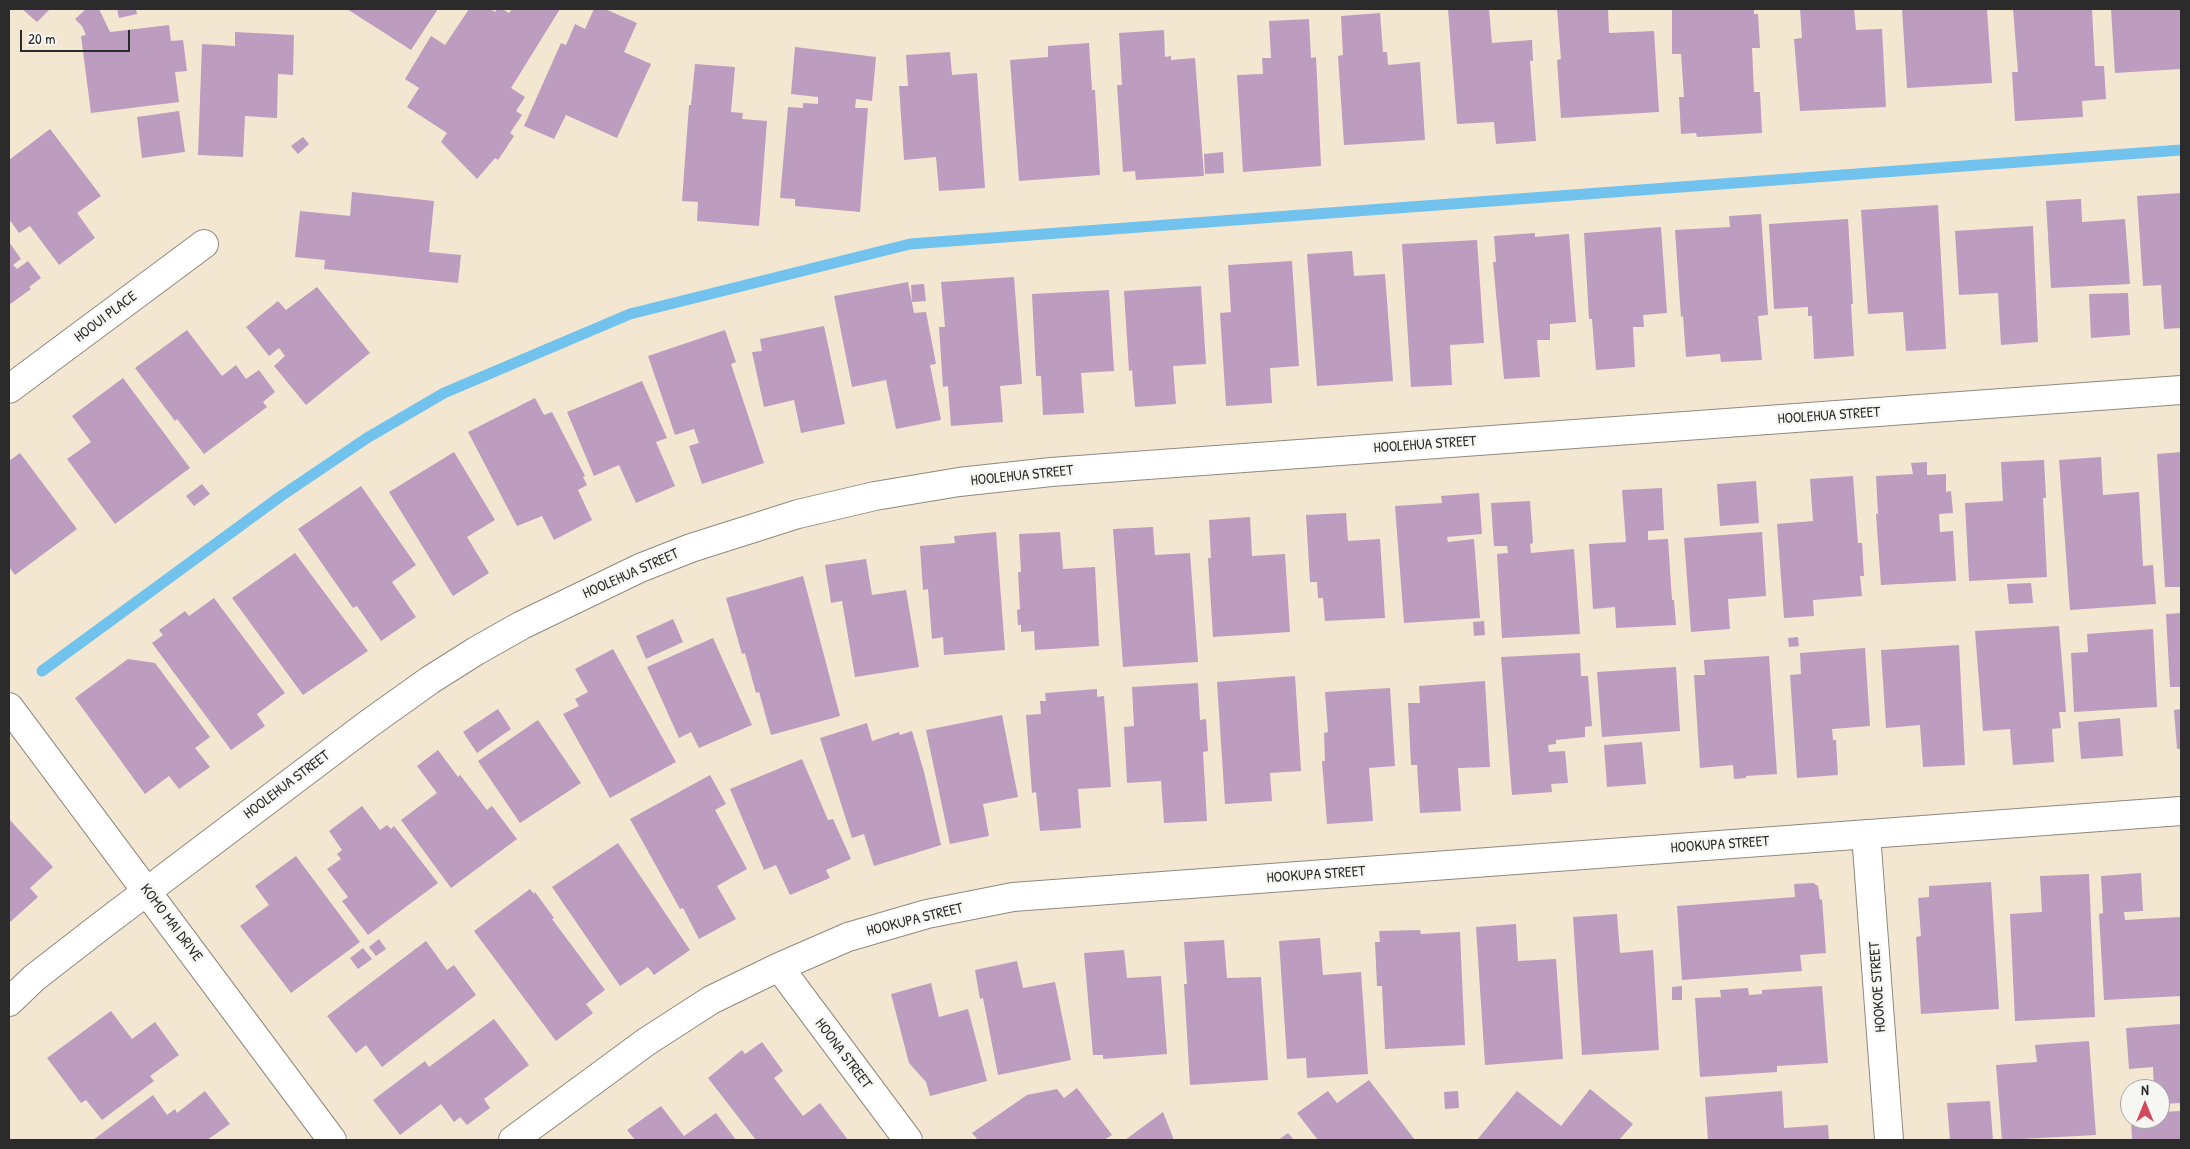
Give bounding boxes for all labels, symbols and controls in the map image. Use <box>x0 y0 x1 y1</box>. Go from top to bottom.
scale bar <box>22 20 132 52</box>
text: 20 m <box>28 28 55 49</box>
street label: HOOUI PLACE <box>71 288 141 346</box>
street label: HOOLEHUA STREET <box>1777 403 1881 429</box>
street label: HOOLEHUA STREET <box>1373 432 1477 458</box>
street label: HOOLEHUA STREET <box>970 462 1074 490</box>
street label: HOOLEHUA STREET <box>580 545 682 603</box>
street label: HOOLEHUA STREET <box>240 747 334 823</box>
street label: HOOKUPA STREET <box>1670 833 1770 857</box>
street label: HOOKUPA STREET <box>1266 863 1366 887</box>
street label: KOMO MAI DRIVE <box>136 881 206 965</box>
street label: HOOKUPA STREET <box>865 899 965 941</box>
street label: HOOKOE STREET <box>1866 941 1890 1033</box>
street label: HOONA STREET <box>811 1015 875 1093</box>
north arrow <box>2120 1079 2170 1129</box>
text: N <box>2141 1080 2149 1099</box>

